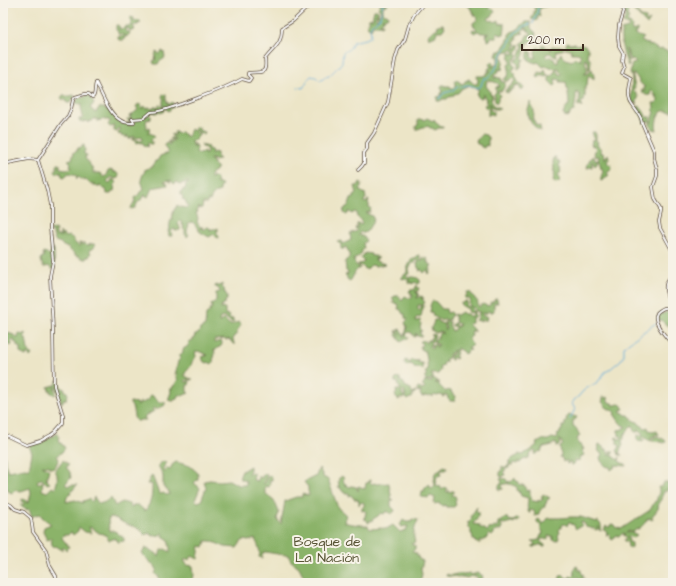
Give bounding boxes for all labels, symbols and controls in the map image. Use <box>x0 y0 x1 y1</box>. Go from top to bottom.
scale bar <box>522 26 583 52</box>
text: 200 m <box>528 32 565 49</box>
park label: Bosque de La Nación <box>293 532 361 568</box>

